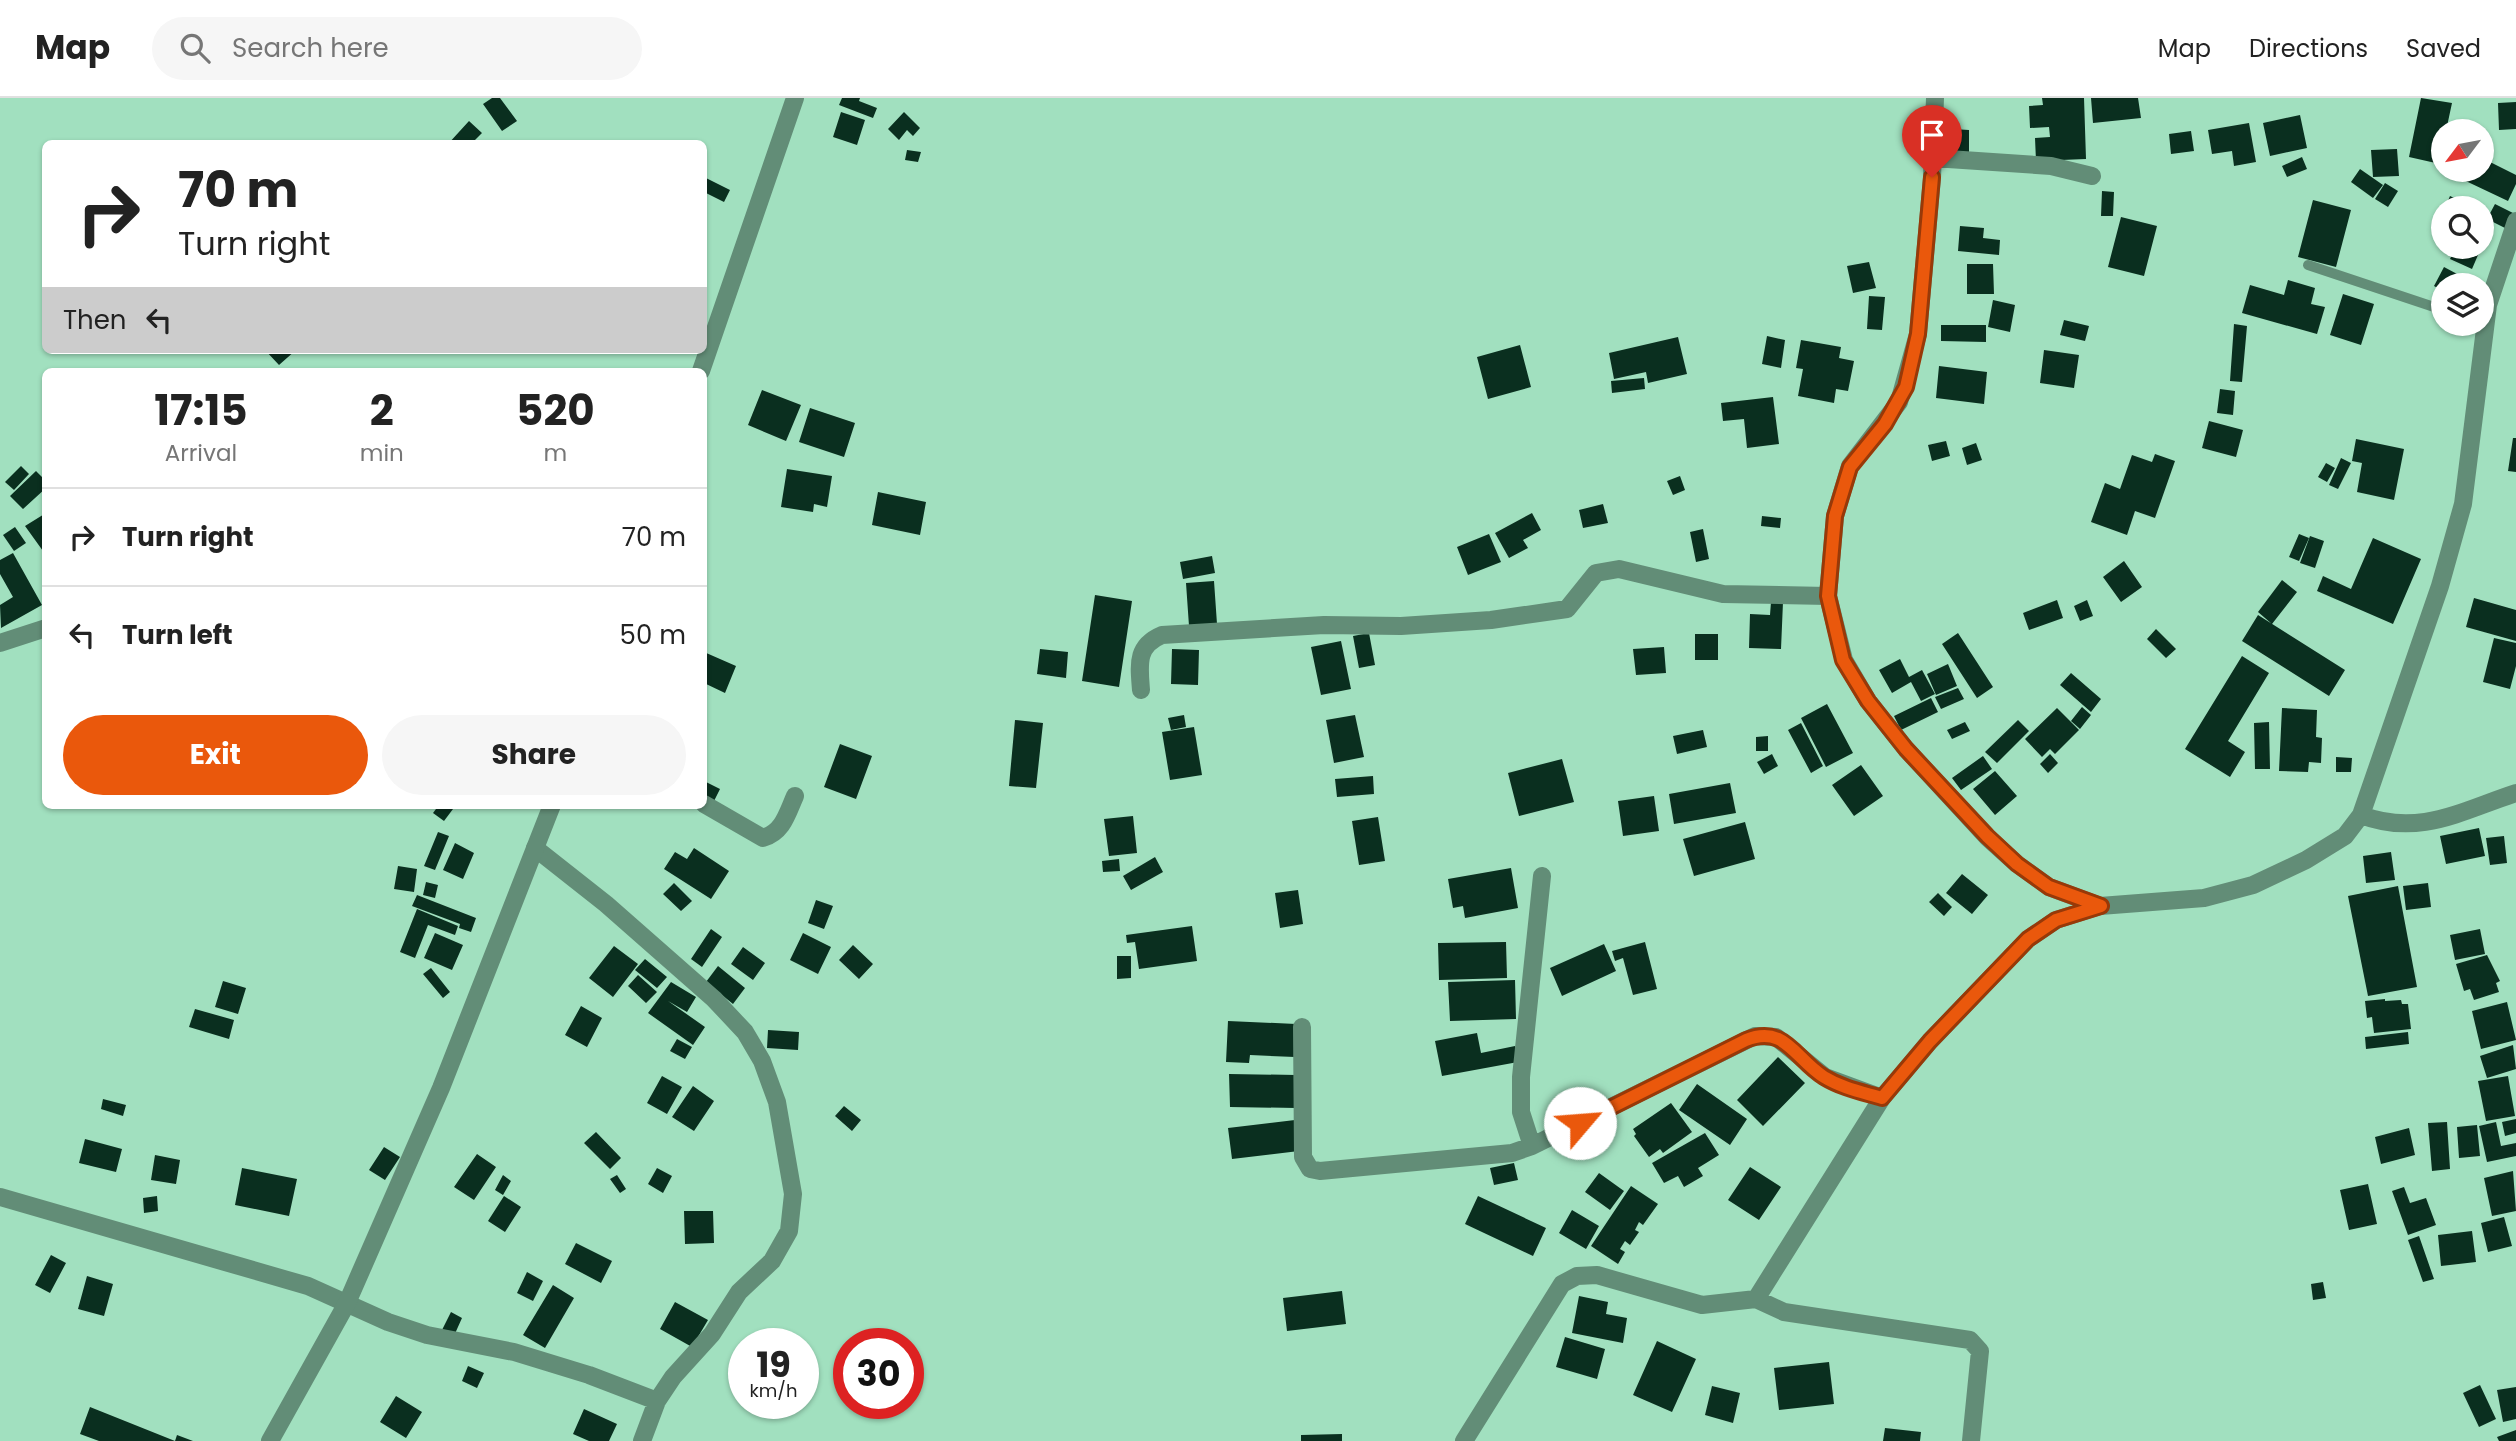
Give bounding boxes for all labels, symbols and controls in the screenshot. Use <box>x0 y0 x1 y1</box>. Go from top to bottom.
search box <box>152 17 642 80</box>
text: Map <box>35 24 110 71</box>
icon: search <box>176 29 214 67</box>
text: Search here <box>232 30 389 66</box>
text: Map <box>2158 32 2211 65</box>
text: Directions <box>2249 32 2368 65</box>
text: Saved <box>2406 32 2481 65</box>
pin <box>1902 105 1962 177</box>
icon: arrive <box>1913 116 1951 154</box>
north arrow <box>2431 119 2494 182</box>
map controls <box>2431 119 2494 336</box>
text: 70 m <box>178 156 298 224</box>
icon: right <box>63 168 154 259</box>
button: search <box>2431 196 2494 259</box>
text: Turn right <box>178 221 330 266</box>
button: layers <box>2431 273 2494 336</box>
icon: left <box>140 301 178 339</box>
text: Then <box>63 302 126 338</box>
text: 17:15 <box>154 381 248 440</box>
text: 2 <box>370 381 394 440</box>
text: 520 <box>516 381 595 440</box>
text: Arrival <box>165 437 237 469</box>
text: min <box>360 437 404 469</box>
text: m <box>544 437 567 469</box>
icon: right <box>63 518 101 556</box>
text: Turn right <box>122 519 254 555</box>
text: 70 m <box>622 519 686 555</box>
icon: left <box>63 616 101 654</box>
text: Turn left <box>122 617 233 653</box>
text: 50 m <box>620 617 686 653</box>
button: Exit <box>63 715 368 795</box>
button: Share <box>382 715 686 795</box>
position arrow <box>1543 1086 1617 1160</box>
speed limit sign: 30 <box>833 1328 924 1419</box>
text: 19 <box>756 1340 791 1389</box>
text: km/h <box>750 1378 797 1403</box>

